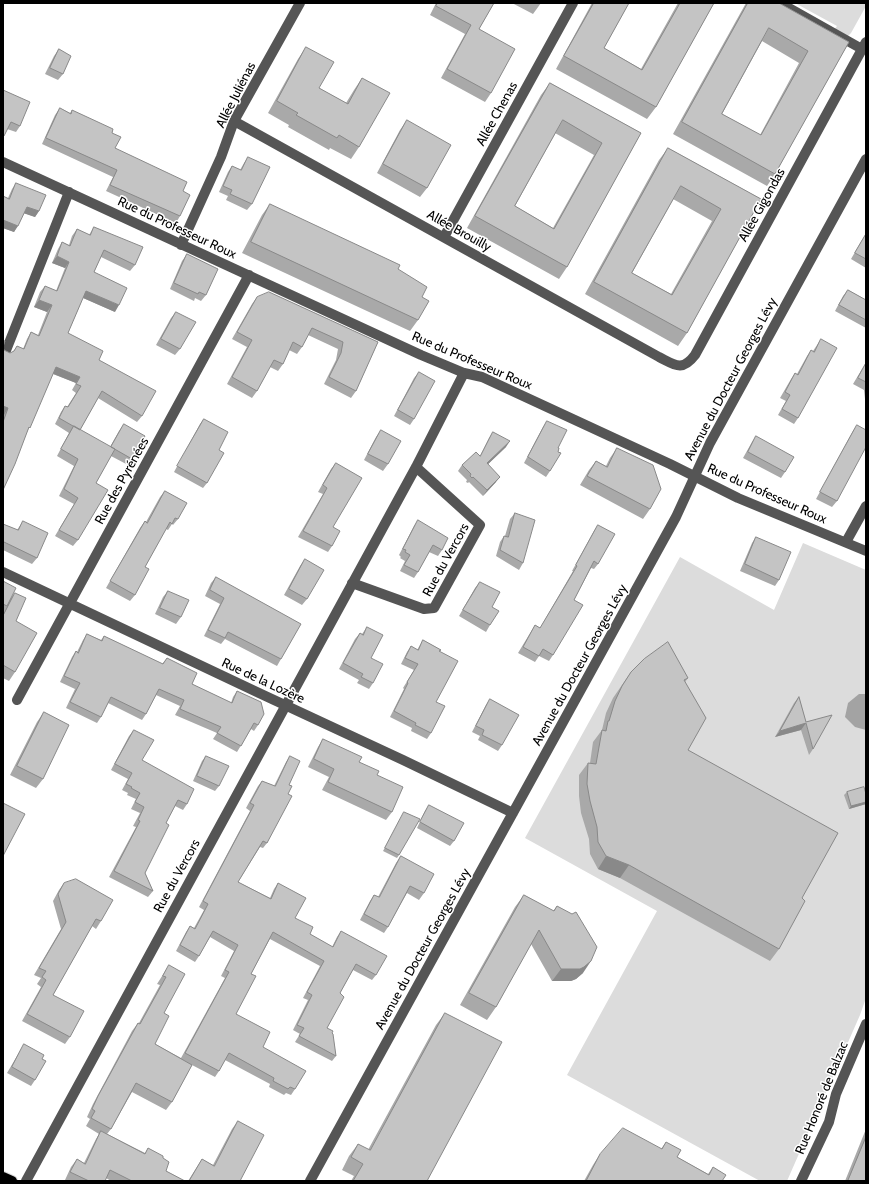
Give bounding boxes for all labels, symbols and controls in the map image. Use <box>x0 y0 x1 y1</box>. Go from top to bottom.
street label: Allée Juliénas <box>213 60 259 130</box>
street label: Allée Chenas <box>473 79 521 149</box>
street label: Allée Gigondas <box>735 166 789 244</box>
street label: Rue du Professeur Roux <box>115 194 239 262</box>
street label: Allée Brouilly <box>424 207 494 255</box>
street label: Avenue du Docteur Georges Lévy <box>681 295 781 463</box>
street label: Rue du Professeur Roux <box>409 329 535 393</box>
street label: Rue des Pyrénées <box>92 435 152 527</box>
street label: Rue du Professeur Roux <box>705 461 829 527</box>
street label: Rue du Vercors <box>419 521 473 599</box>
street label: Avenue du Docteur Georges Lévy <box>529 582 631 748</box>
street label: Rue de la Lozère <box>219 655 307 707</box>
street label: Rue du Vercors <box>150 837 204 915</box>
street label: Avenue du Docteur Georges Lévy <box>372 866 474 1032</box>
street label: Rue Honoré de Balzac <box>792 1039 852 1157</box>

